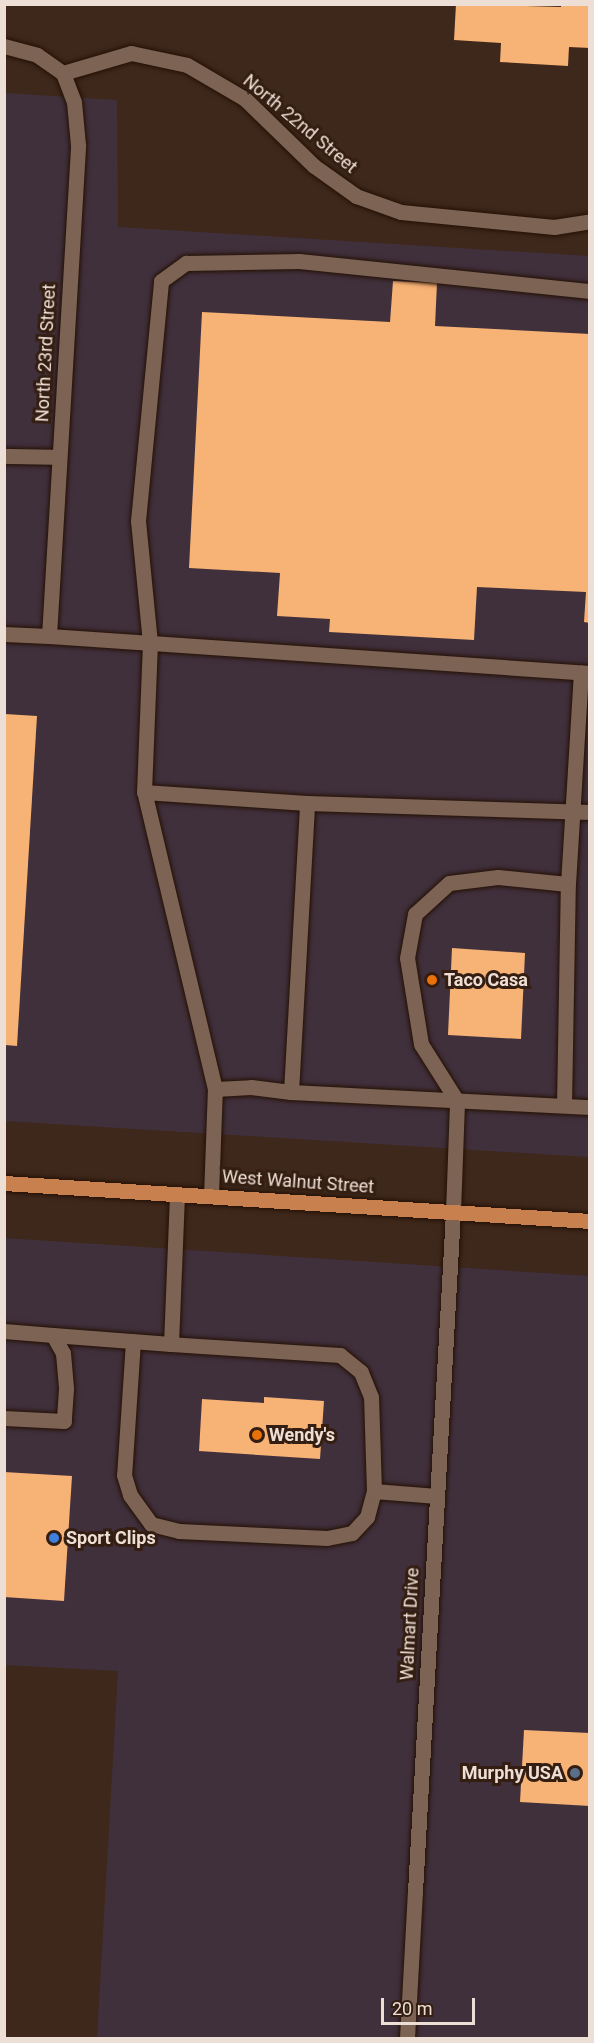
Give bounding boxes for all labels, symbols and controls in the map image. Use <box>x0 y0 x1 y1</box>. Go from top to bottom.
street label: North 22nd Street <box>239 70 361 178</box>
street label: North 23rd Street <box>32 283 60 423</box>
place label: Taco Casa <box>444 969 528 991</box>
marker: Taco Casa <box>425 973 439 987</box>
street label: West Walnut Street <box>221 1166 375 1198</box>
place label: Wendy's <box>269 1424 335 1446</box>
marker: Wendy's <box>250 1428 264 1442</box>
place label: Sport Clips <box>66 1527 156 1549</box>
marker: Sport Clips <box>47 1531 61 1545</box>
street label: Walmart Drive <box>396 1567 424 1681</box>
place label: Murphy USA <box>462 1762 563 1784</box>
marker: Murphy USA <box>568 1766 582 1780</box>
scale bar <box>384 1986 478 2024</box>
text: 20 m <box>392 1998 432 2019</box>

